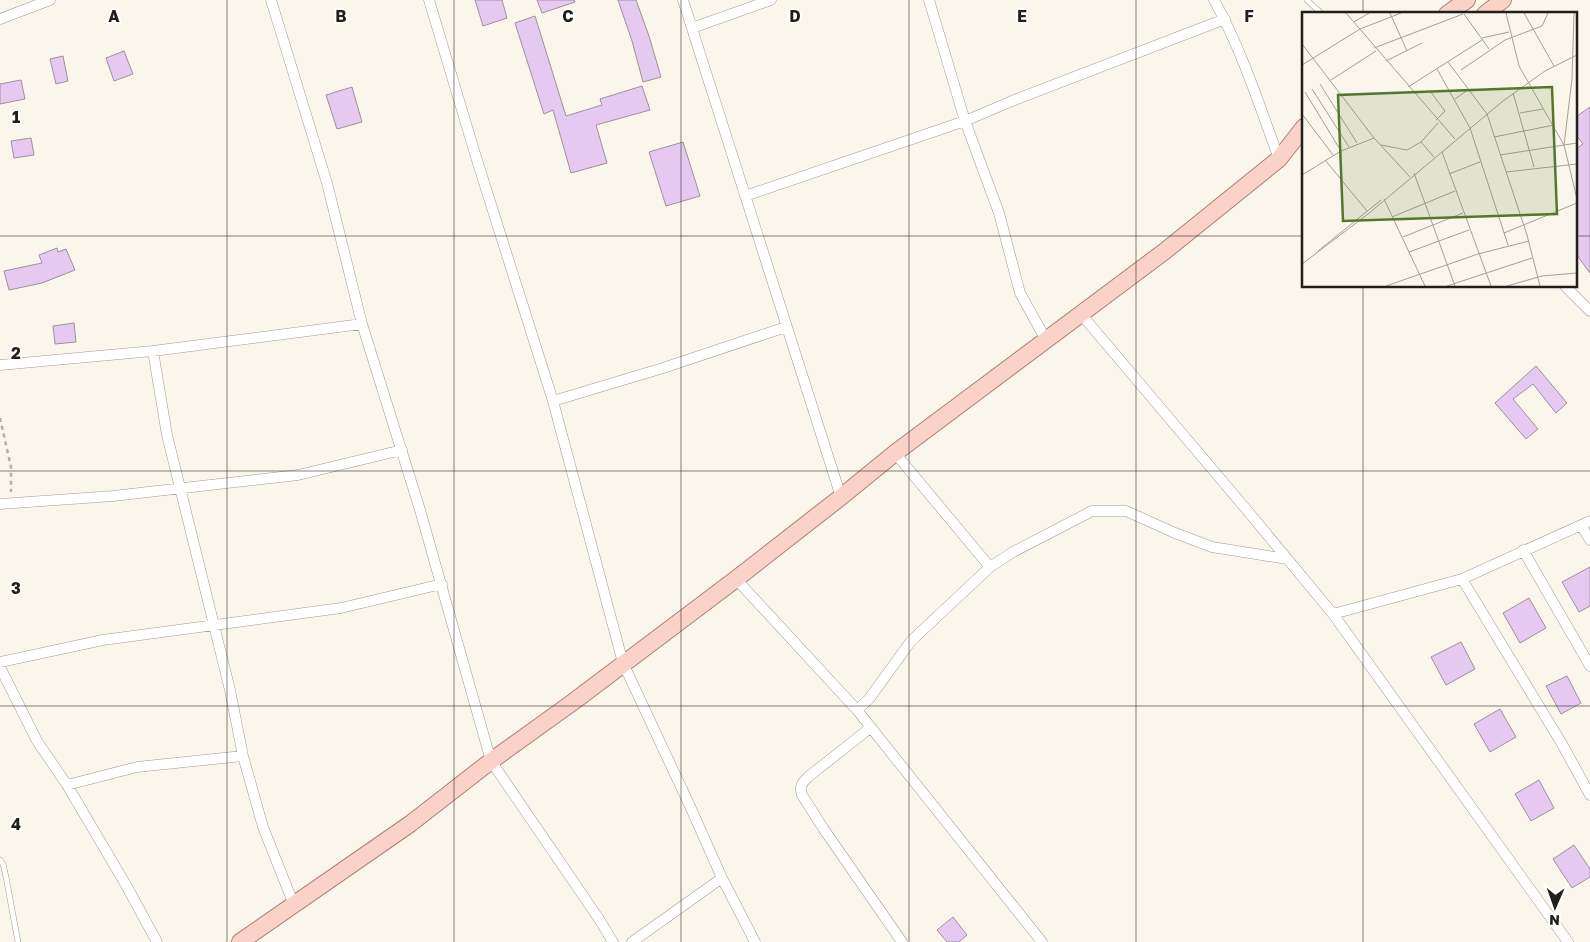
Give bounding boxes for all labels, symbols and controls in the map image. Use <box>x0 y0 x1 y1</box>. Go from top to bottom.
text: A <box>108 6 120 26</box>
text: B <box>335 6 347 26</box>
text: C <box>562 6 574 26</box>
text: D <box>789 6 801 26</box>
text: E <box>1017 6 1027 26</box>
text: F <box>1244 6 1254 26</box>
inset map <box>1302 12 1578 288</box>
text: 1 <box>12 107 20 127</box>
text: 2 <box>11 343 21 363</box>
text: 3 <box>11 578 21 598</box>
text: 4 <box>11 814 21 834</box>
north arrow <box>1530 882 1580 932</box>
text: N <box>1549 912 1560 929</box>

